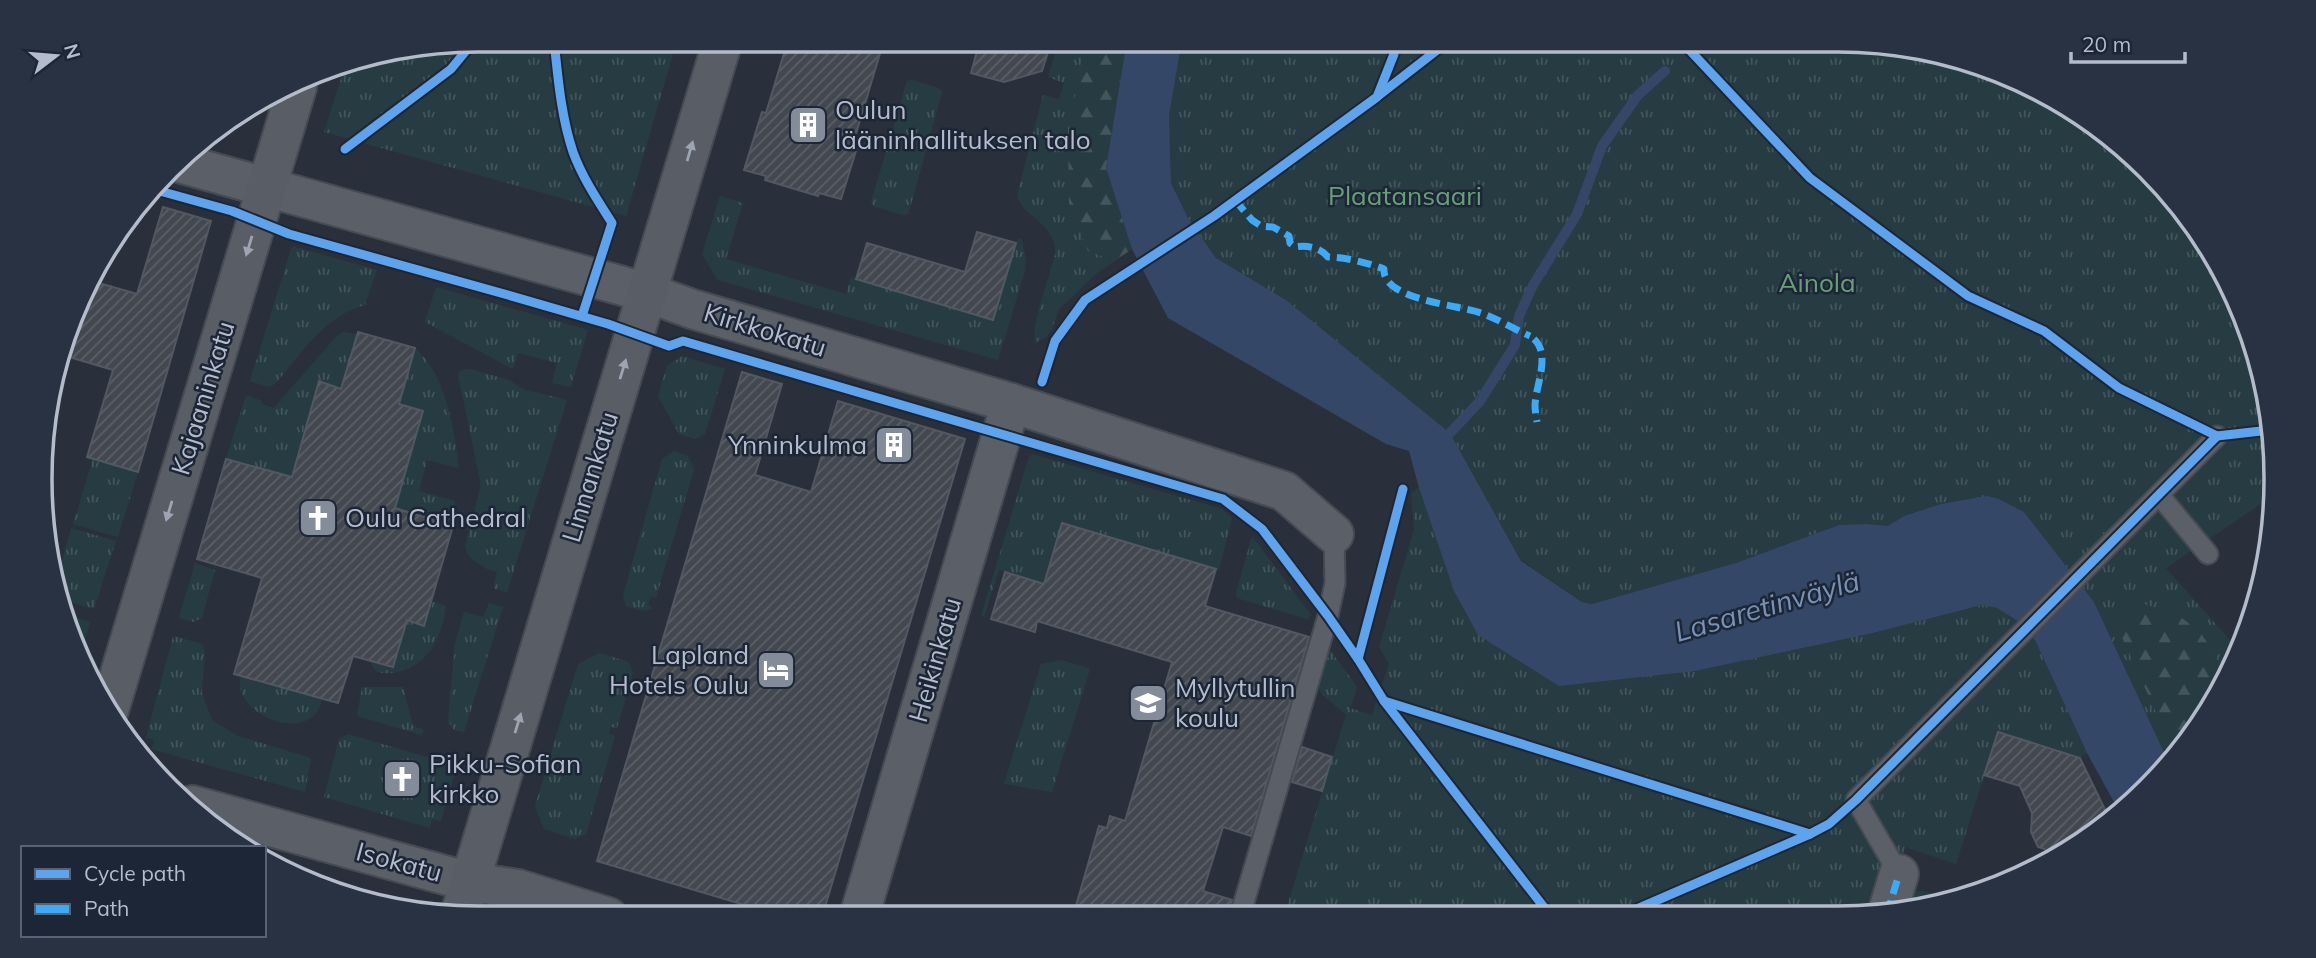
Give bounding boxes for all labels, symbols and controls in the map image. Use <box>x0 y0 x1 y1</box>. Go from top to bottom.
north arrow <box>21 21 91 91</box>
scale bar <box>2071 21 2185 65</box>
text: 20 m <box>2082 31 2131 57</box>
text: N <box>59 41 86 62</box>
place label: Oulun lääninhallituksen talo <box>835 93 1091 156</box>
building icon: Oulun lääninhallituksen talo <box>787 104 829 146</box>
one-way arrow <box>686 140 696 161</box>
park label: Plaatansaari <box>1328 179 1482 212</box>
one-way arrow <box>243 236 254 257</box>
park label: Ainola <box>1778 266 1856 299</box>
street label: Kirkkokatu <box>700 295 830 364</box>
street label: Kajaaninkatu <box>163 317 242 479</box>
one-way arrow <box>619 358 629 379</box>
street label: Linnankatu <box>554 408 625 546</box>
building icon: Ynninkulma <box>873 424 915 466</box>
place label: Ynninkulma <box>727 428 867 461</box>
church icon: Oulu Cathedral <box>297 497 339 539</box>
one-way arrow <box>163 501 173 522</box>
place label: Oulu Cathedral <box>345 501 526 534</box>
water label: Lasaretinväylä <box>1670 562 1863 649</box>
street label: Heikinkatu <box>901 594 968 726</box>
place label: Lapland Hotels Oulu <box>609 638 749 701</box>
hotel icon: Lapland Hotels Oulu <box>755 649 797 691</box>
place label: Myllytullin koulu <box>1175 671 1295 734</box>
school or university icon: Myllytullin koulu <box>1127 682 1169 724</box>
one-way arrow <box>513 712 523 733</box>
place label: Pikku-Sofian kirkko <box>429 747 581 810</box>
church icon: Pikku-Sofian kirkko <box>381 758 423 800</box>
street label: Isokatu <box>353 834 446 889</box>
legend <box>21 846 266 937</box>
text: Cycle path <box>84 860 186 886</box>
text: Path <box>84 895 129 921</box>

